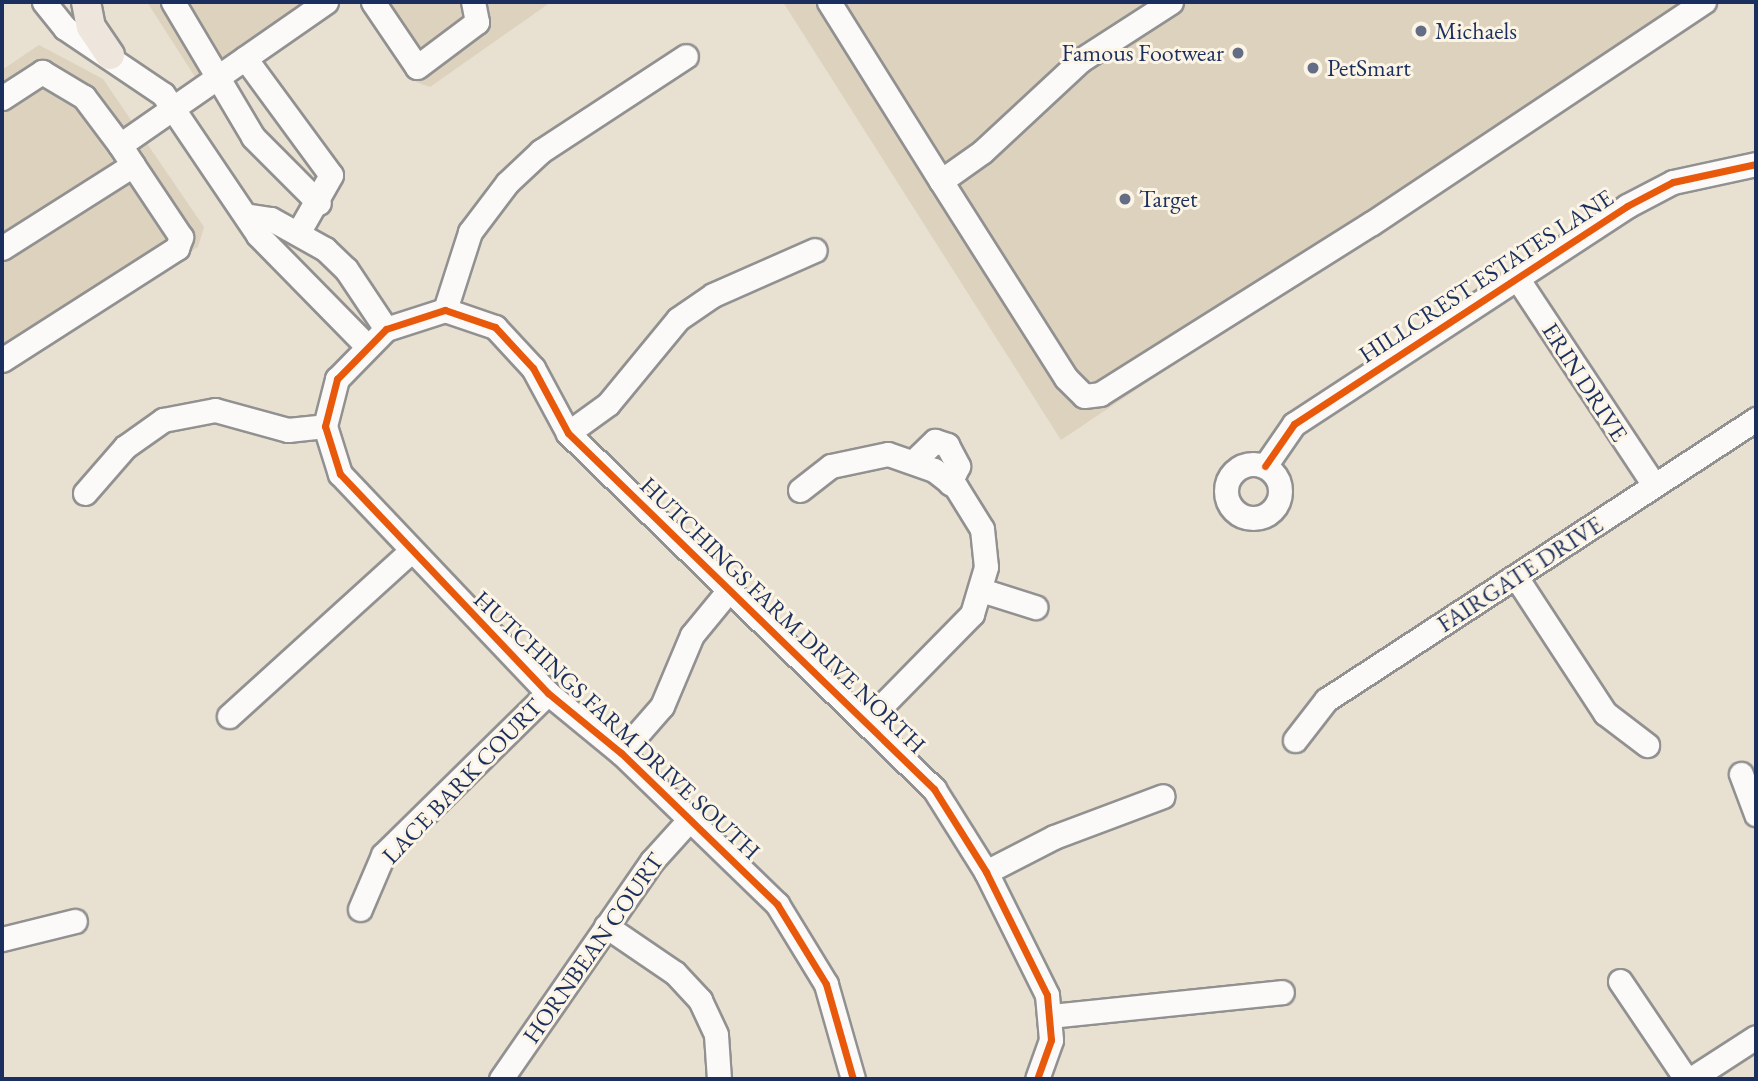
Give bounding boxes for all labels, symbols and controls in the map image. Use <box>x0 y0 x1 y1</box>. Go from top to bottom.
place label: Michaels <box>1435 17 1517 45</box>
marker: Michaels <box>1413 23 1429 39</box>
place label: Famous Footwear <box>1061 39 1224 67</box>
marker: Famous Footwear <box>1230 45 1246 61</box>
place label: PetSmart <box>1327 54 1411 82</box>
marker: PetSmart <box>1305 60 1321 76</box>
street label: HILLCREST ESTATES LANE <box>1354 183 1618 369</box>
place label: Target <box>1139 185 1197 213</box>
marker: Target <box>1117 191 1133 207</box>
street label: ERIN DRIVE <box>1536 317 1634 447</box>
street label: HUTCHINGS FARM DRIVE NORTH <box>634 471 932 759</box>
street label: FAIRGATE DRIVE <box>1432 510 1608 638</box>
street label: HUTCHINGS FARM DRIVE SOUTH <box>468 585 766 865</box>
street label: LACE BARK COURT <box>376 693 548 869</box>
street label: HORNBEAN COURT <box>516 847 670 1049</box>

